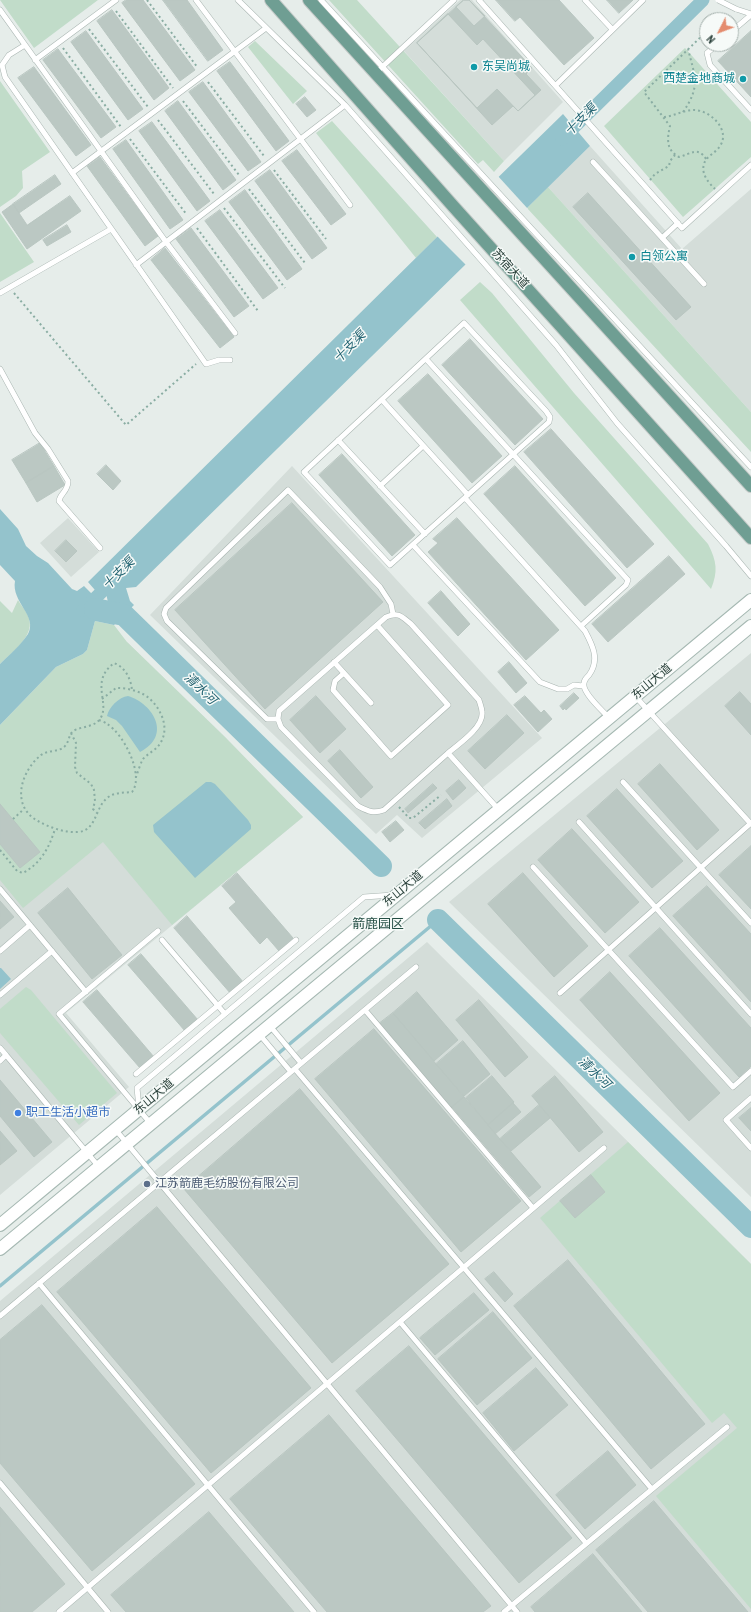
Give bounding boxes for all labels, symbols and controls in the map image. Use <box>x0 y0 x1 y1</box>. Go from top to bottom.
north arrow <box>699 12 739 52</box>
text: N <box>703 32 718 46</box>
place label: 东吴尚城 <box>482 60 530 74</box>
marker: 东吴尚城 <box>469 62 479 72</box>
place label: 西楚金地商城 <box>663 72 735 86</box>
marker: 西楚金地商城 <box>738 74 748 84</box>
water label: 十支渠 <box>562 101 600 139</box>
street label: 苏宿大道 <box>489 246 531 292</box>
place label: 白领公寓 <box>640 250 688 264</box>
marker: 白领公寓 <box>627 252 637 262</box>
water label: 十支渠 <box>331 328 369 366</box>
water label: 十支渠 <box>100 555 138 593</box>
street label: 东山大道 <box>629 661 675 703</box>
water label: 清水河 <box>181 670 219 708</box>
street label: 东山大道 <box>380 868 426 910</box>
district label: 箭鹿园区 <box>352 917 404 933</box>
water label: 清水河 <box>575 1054 613 1092</box>
street label: 东山大道 <box>131 1076 177 1118</box>
place label: 职工生活小超市 <box>26 1106 110 1120</box>
marker: 职工生活小超市 <box>13 1108 23 1118</box>
place label: 江苏箭鹿毛纺股份有限公司 <box>155 1177 299 1191</box>
marker: 江苏箭鹿毛纺股份有限公司 <box>142 1179 152 1189</box>

